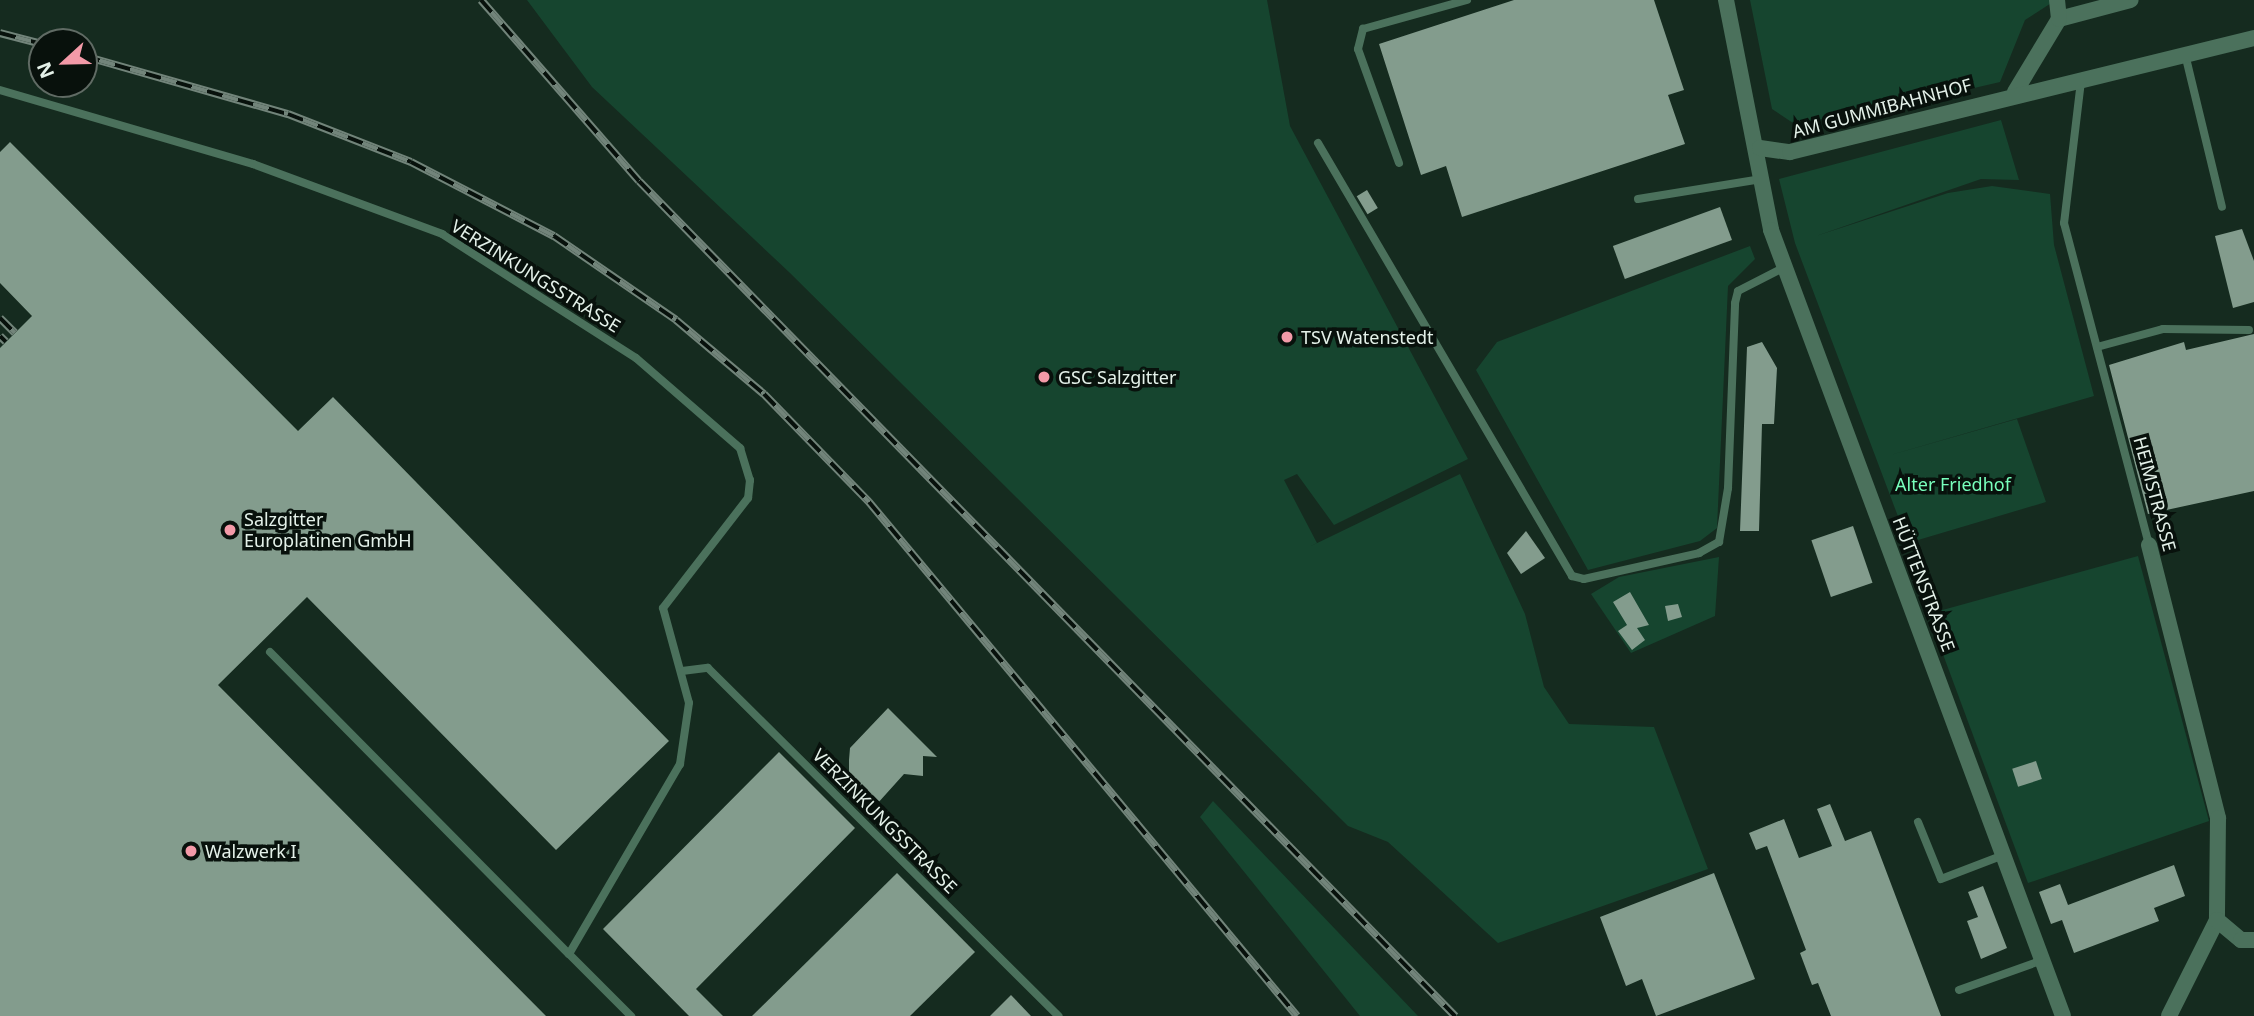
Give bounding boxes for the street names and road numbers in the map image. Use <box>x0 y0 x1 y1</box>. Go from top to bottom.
street label: AM GUMMIBAHNHOF <box>1790 74 1974 142</box>
street label: VERZINKUNGSSTRASSE <box>447 215 625 337</box>
street label: HEIMSTRASSE <box>2129 434 2181 554</box>
street label: HÜTTENSTRASSE <box>1888 513 1960 655</box>
street label: VERZINKUNGSSTRASSE <box>808 744 962 898</box>

